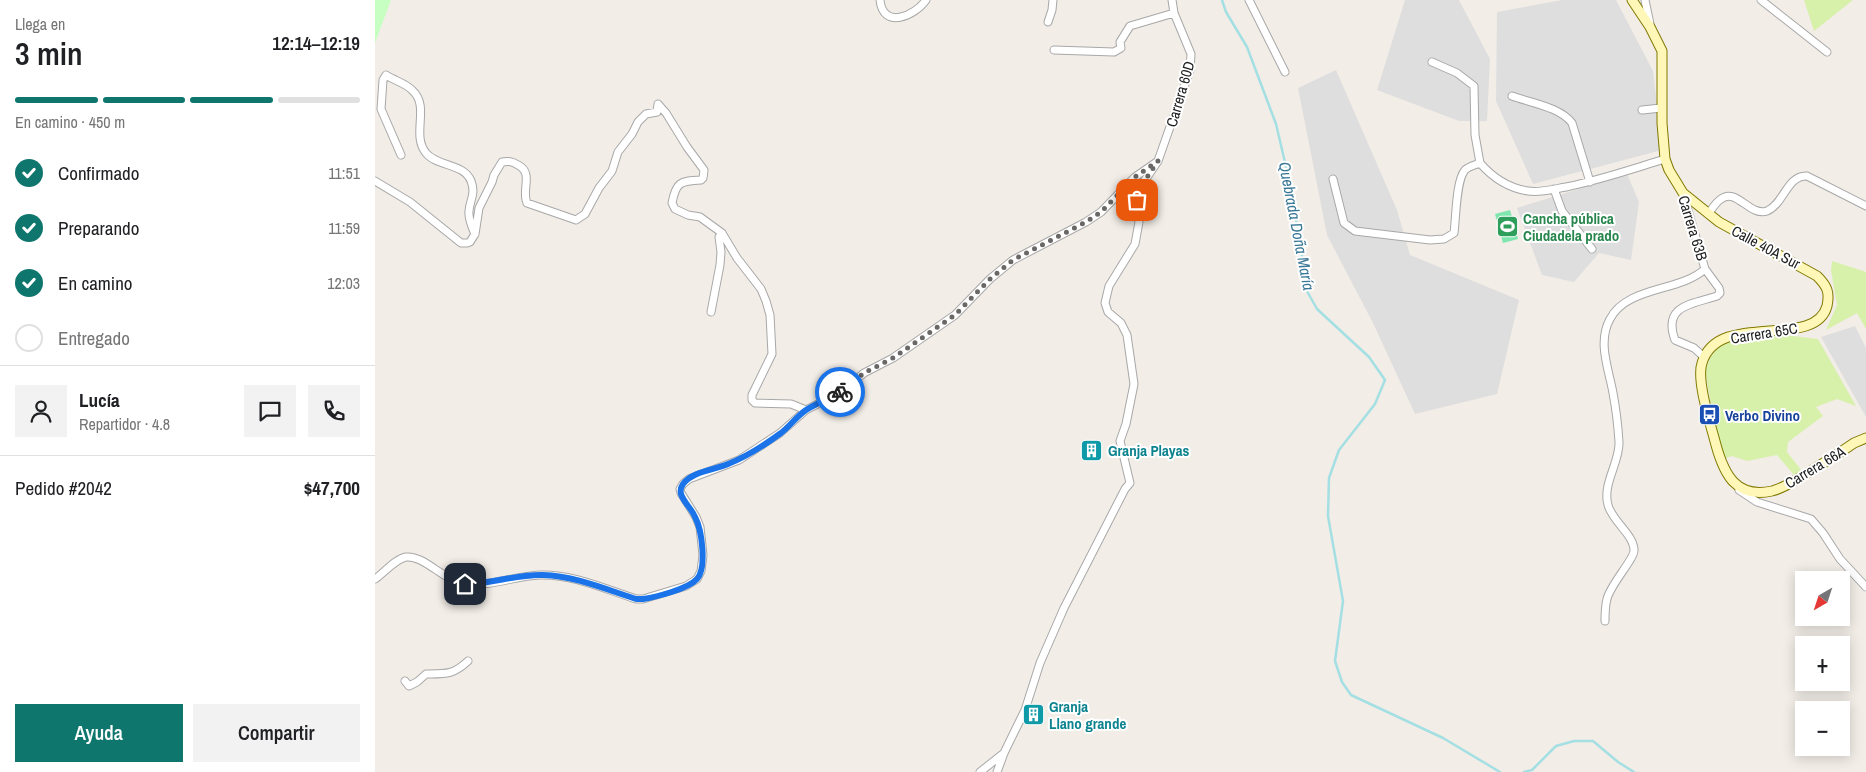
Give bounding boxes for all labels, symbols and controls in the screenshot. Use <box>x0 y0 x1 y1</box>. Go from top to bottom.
text: Llega en <box>15 13 65 35</box>
text: 12:14–12:19 <box>272 30 360 56</box>
text: 3 min <box>15 32 83 75</box>
street label: Carrera 60D <box>1161 58 1199 129</box>
text: En camino · 450 m <box>15 111 125 133</box>
icon: check <box>15 159 43 187</box>
text: Confirmado <box>58 160 139 186</box>
water label: Quebrada Doña María <box>1274 160 1320 292</box>
text: 11:51 <box>328 162 360 184</box>
pin <box>1116 179 1158 221</box>
icon: bag <box>1123 186 1151 214</box>
street label: Carrera 63B <box>1673 193 1713 263</box>
place label: Cancha pública Ciudadela prado <box>1523 208 1619 246</box>
icon: check <box>15 214 43 242</box>
text: Preparando <box>58 215 139 241</box>
sports icon: Cancha pública Ciudadela prado <box>1495 215 1519 239</box>
text: 11:59 <box>328 217 360 239</box>
street label: Calle 40A Sur <box>1728 220 1804 274</box>
icon: check <box>15 269 43 297</box>
text: En camino <box>58 270 132 296</box>
text: 12:03 <box>327 272 360 294</box>
street label: Carrera 65C <box>1729 317 1799 349</box>
text: Entregado <box>58 325 130 351</box>
courier <box>815 367 865 417</box>
icon: bike <box>826 378 854 406</box>
button: person <box>15 385 67 437</box>
button: chat <box>244 385 296 437</box>
button: phone <box>308 385 360 437</box>
text: Lucía <box>79 387 120 413</box>
bus stop icon: Verbo Divino <box>1697 403 1721 427</box>
place label: Verbo Divino <box>1725 405 1800 426</box>
text: Repartidor · 4.8 <box>79 413 170 435</box>
building icon: Granja Playas <box>1080 438 1104 462</box>
place label: Granja Playas <box>1108 440 1190 461</box>
street label: Carrera 66A <box>1781 440 1850 493</box>
text: Pedido #2042 <box>15 475 112 501</box>
text: $47,700 <box>304 475 360 501</box>
pin <box>444 563 486 605</box>
icon: home <box>451 570 479 598</box>
north arrow <box>1795 571 1850 626</box>
map controls <box>1795 571 1850 756</box>
button: + <box>1795 636 1850 691</box>
place label: Granja Llano grande <box>1049 696 1126 734</box>
button: − <box>1795 701 1850 756</box>
building icon: Granja Llano grande <box>1021 703 1045 727</box>
button: Ayuda <box>15 704 183 762</box>
button: Compartir <box>193 704 360 762</box>

